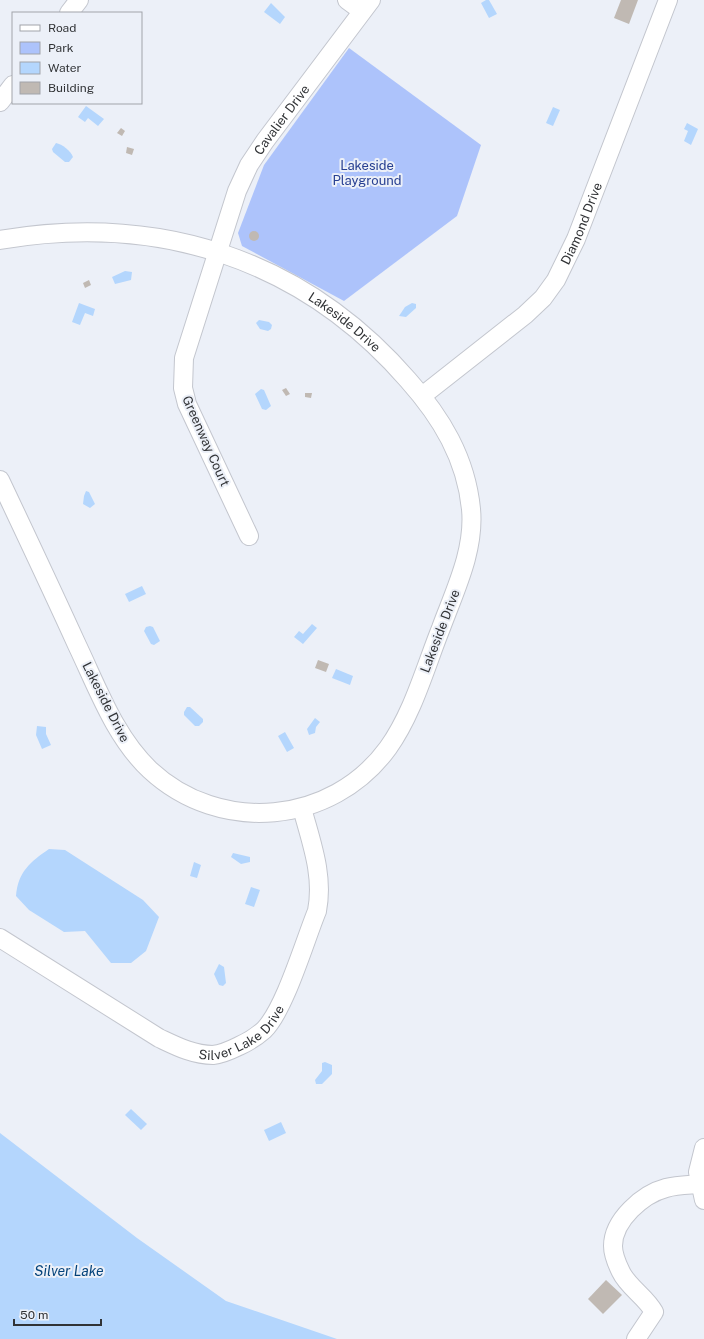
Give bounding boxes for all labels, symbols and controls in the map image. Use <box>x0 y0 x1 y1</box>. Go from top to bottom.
legend <box>12 12 142 104</box>
text: Road <box>48 21 76 35</box>
text: Park <box>48 41 74 55</box>
text: Water <box>48 61 82 75</box>
text: Building <box>48 81 94 95</box>
street label: Cavalier Drive <box>251 82 312 157</box>
park label: Lakeside Playground <box>332 158 402 188</box>
street label: Diamond Drive <box>557 180 605 267</box>
street label: Lakeside Drive <box>306 289 384 355</box>
street label: Greenway Court <box>179 393 233 489</box>
street label: Lakeside Drive <box>417 587 463 675</box>
street label: Lakeside Drive <box>79 659 133 745</box>
street label: Silver Lake Drive <box>198 1002 287 1063</box>
water label: Silver Lake <box>34 1263 104 1279</box>
scale bar <box>14 1301 101 1327</box>
text: 50 m <box>20 1308 48 1322</box>

